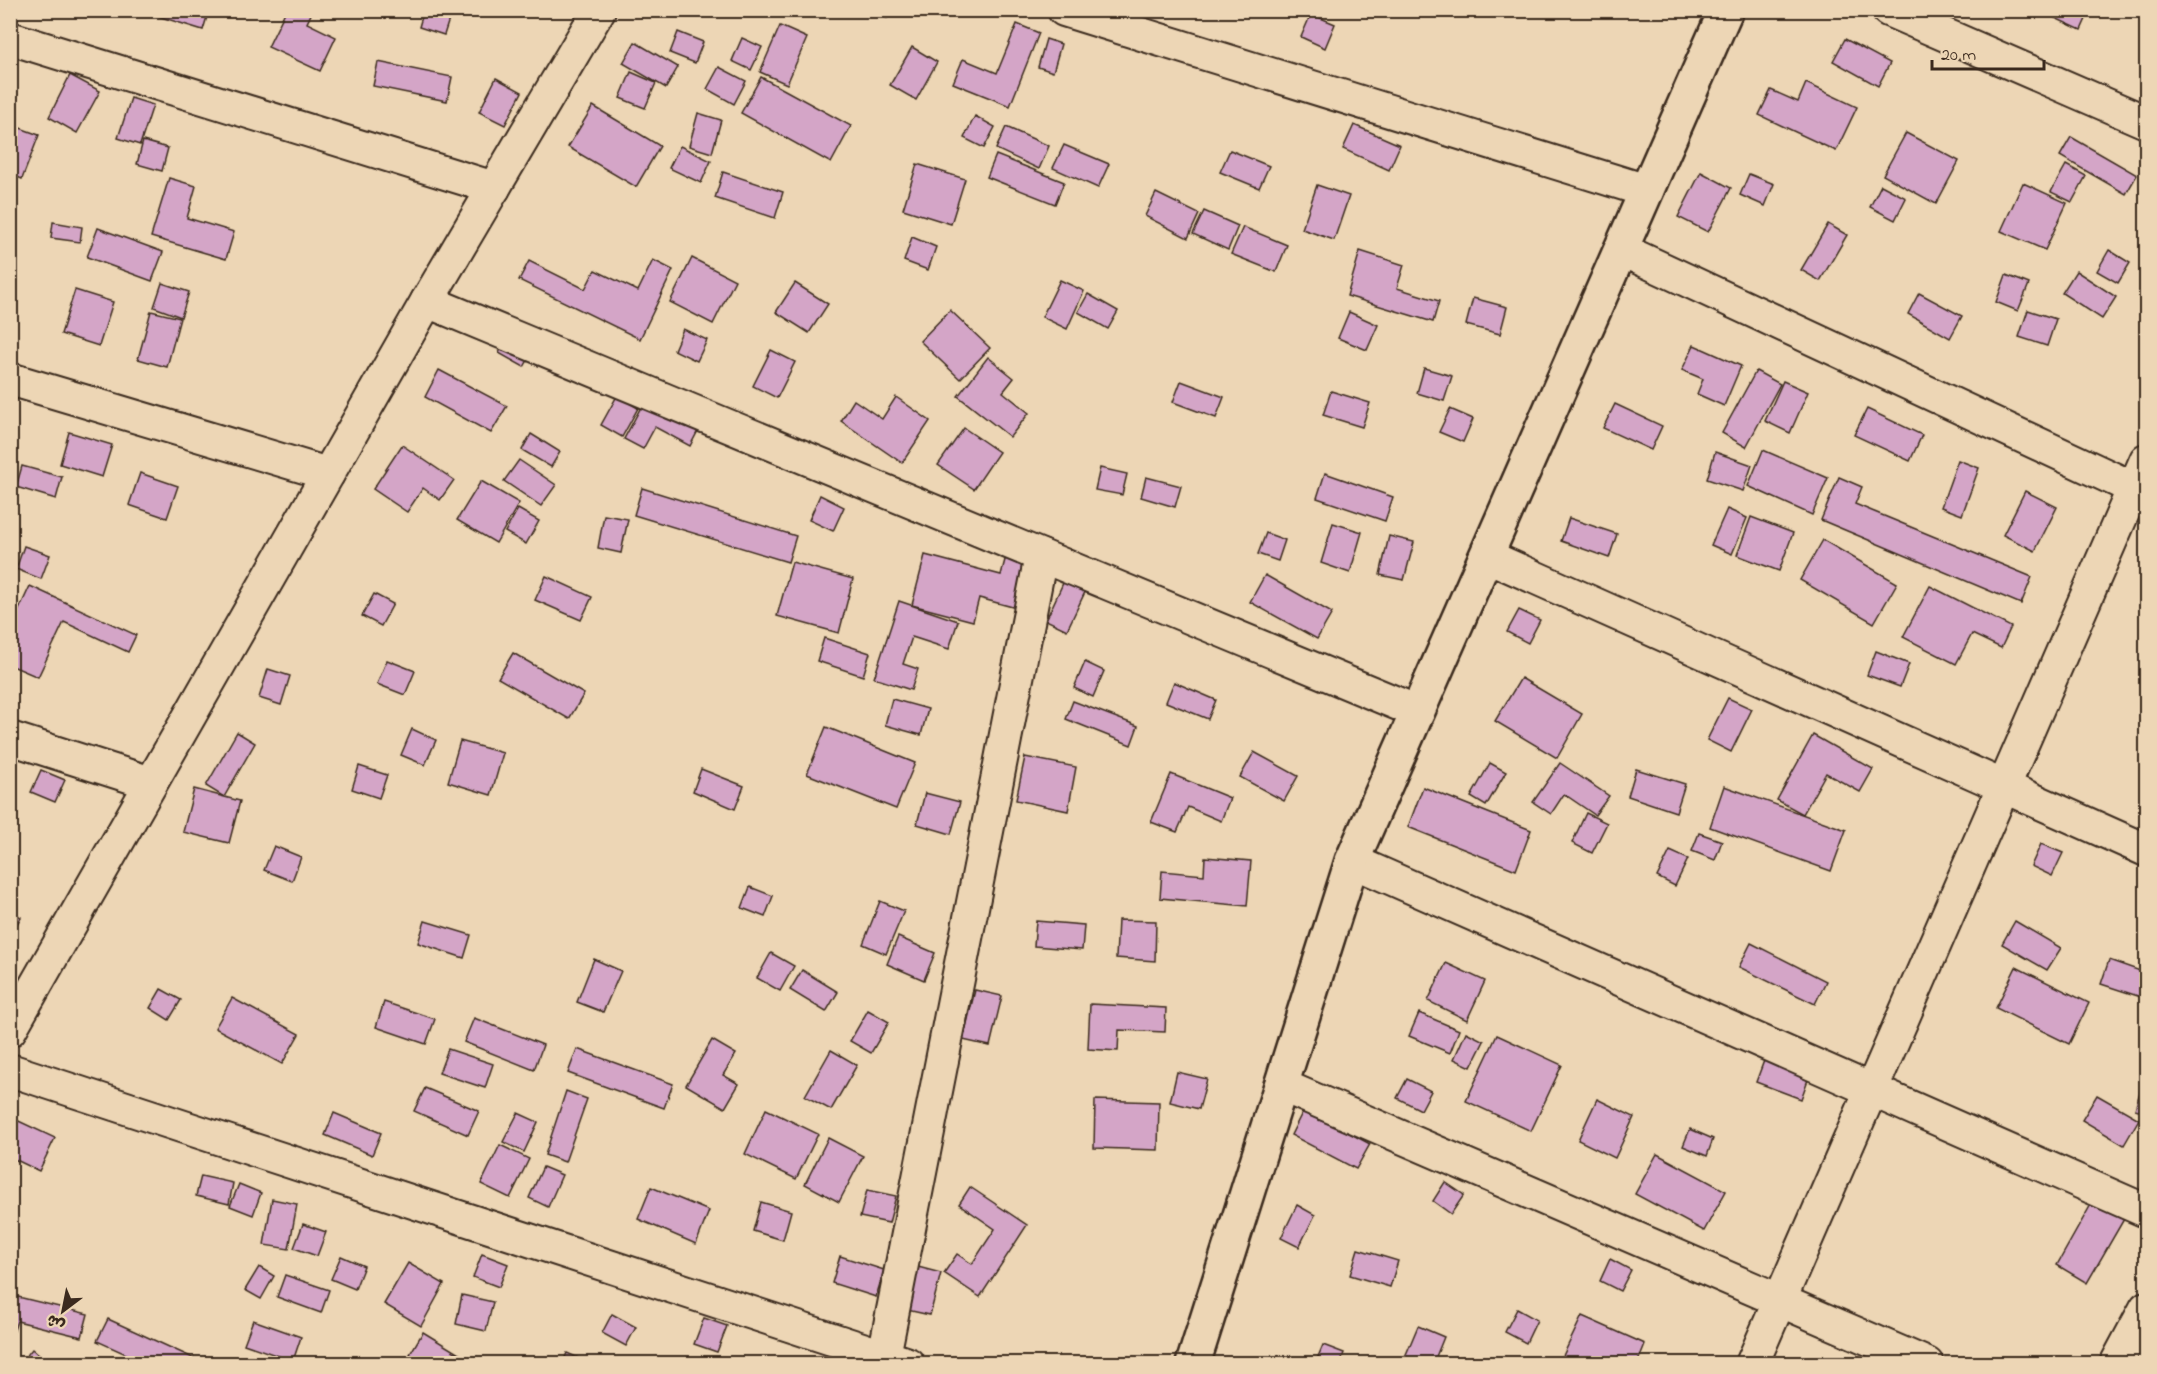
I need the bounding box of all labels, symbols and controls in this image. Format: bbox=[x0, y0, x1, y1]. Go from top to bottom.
scale bar bbox=[1932, 33, 2044, 71]
text: 20 m bbox=[1941, 43, 1976, 69]
north arrow bbox=[33, 1281, 93, 1341]
text: ش bbox=[42, 1307, 70, 1337]

